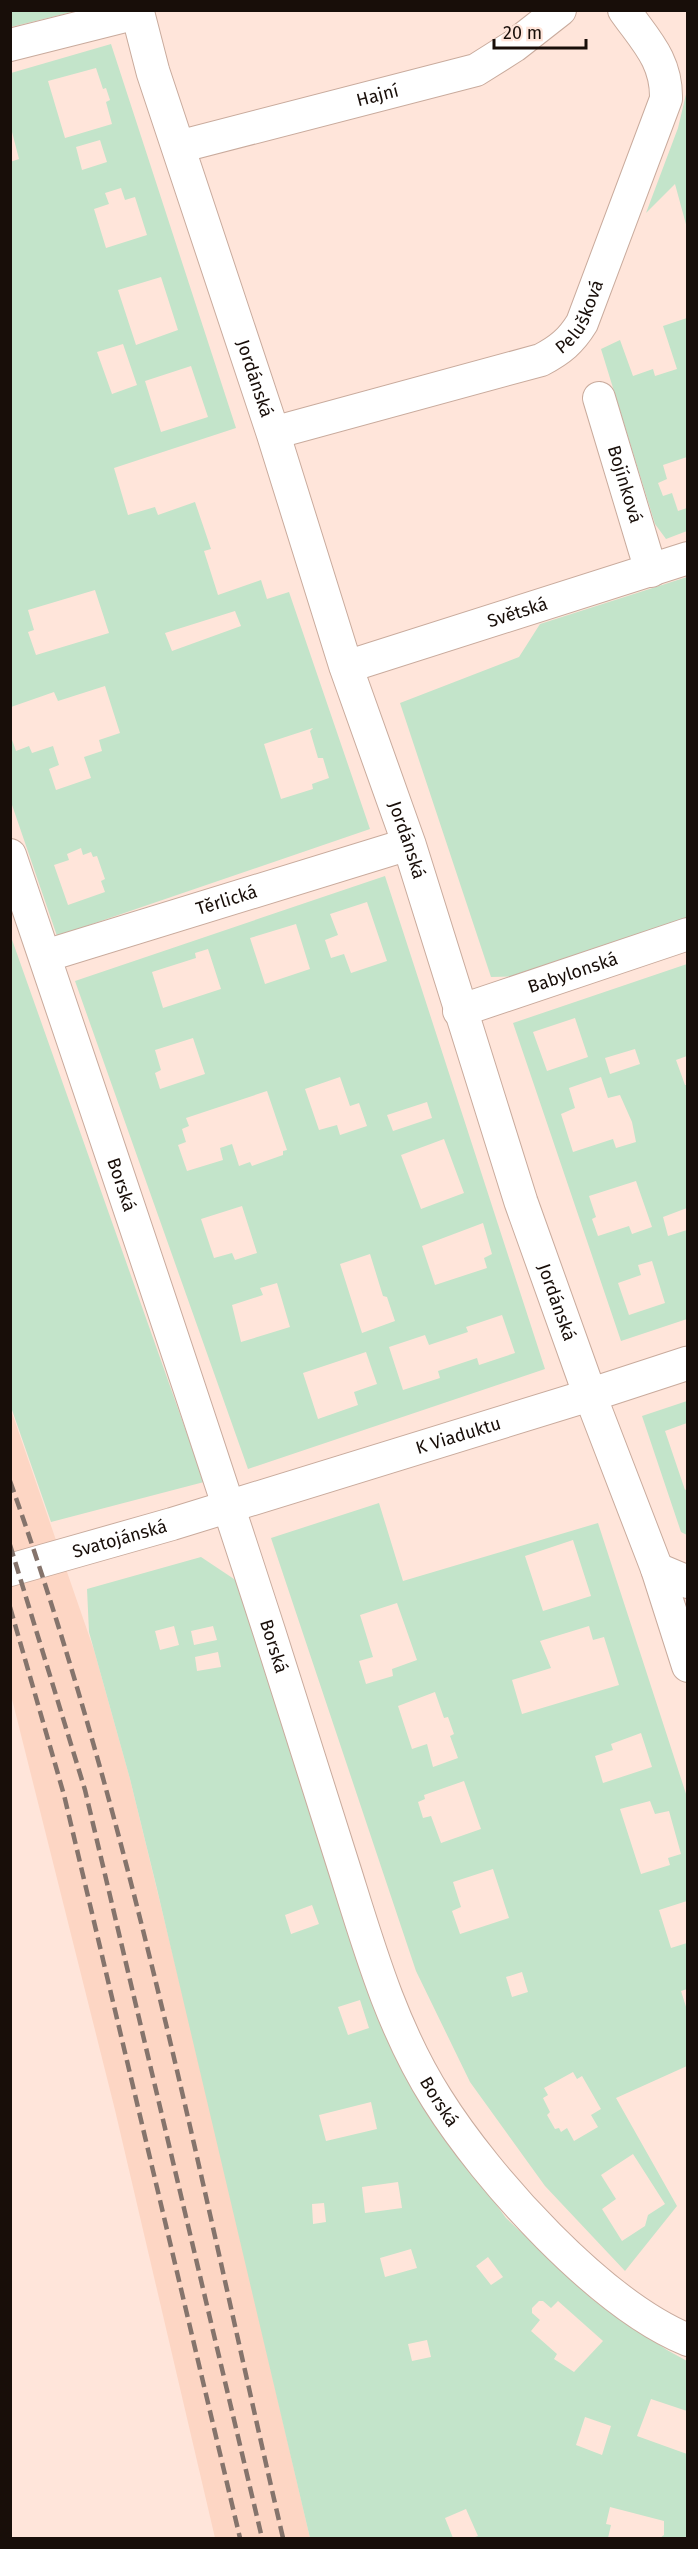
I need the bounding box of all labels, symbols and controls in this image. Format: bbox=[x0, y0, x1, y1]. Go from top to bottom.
scale bar bbox=[494, 12, 586, 50]
text: 20 m bbox=[503, 22, 542, 44]
street label: Hajní bbox=[354, 79, 401, 111]
street label: Pelušková bbox=[551, 277, 608, 359]
street label: Jordánská bbox=[232, 337, 278, 420]
street label: Bojínková bbox=[603, 443, 647, 526]
street label: Světská bbox=[485, 592, 550, 632]
street label: Jordánská bbox=[384, 798, 430, 882]
street label: Těrlická bbox=[193, 880, 260, 920]
street label: Babylonská bbox=[525, 947, 621, 998]
street label: Borská bbox=[102, 1155, 141, 1214]
street label: Jordánská bbox=[533, 1261, 581, 1344]
street label: K Viaduktu bbox=[413, 1412, 503, 1459]
street label: Svatojánská bbox=[70, 1515, 169, 1563]
street label: Borská bbox=[255, 1616, 293, 1676]
street label: Borská bbox=[415, 2073, 463, 2131]

